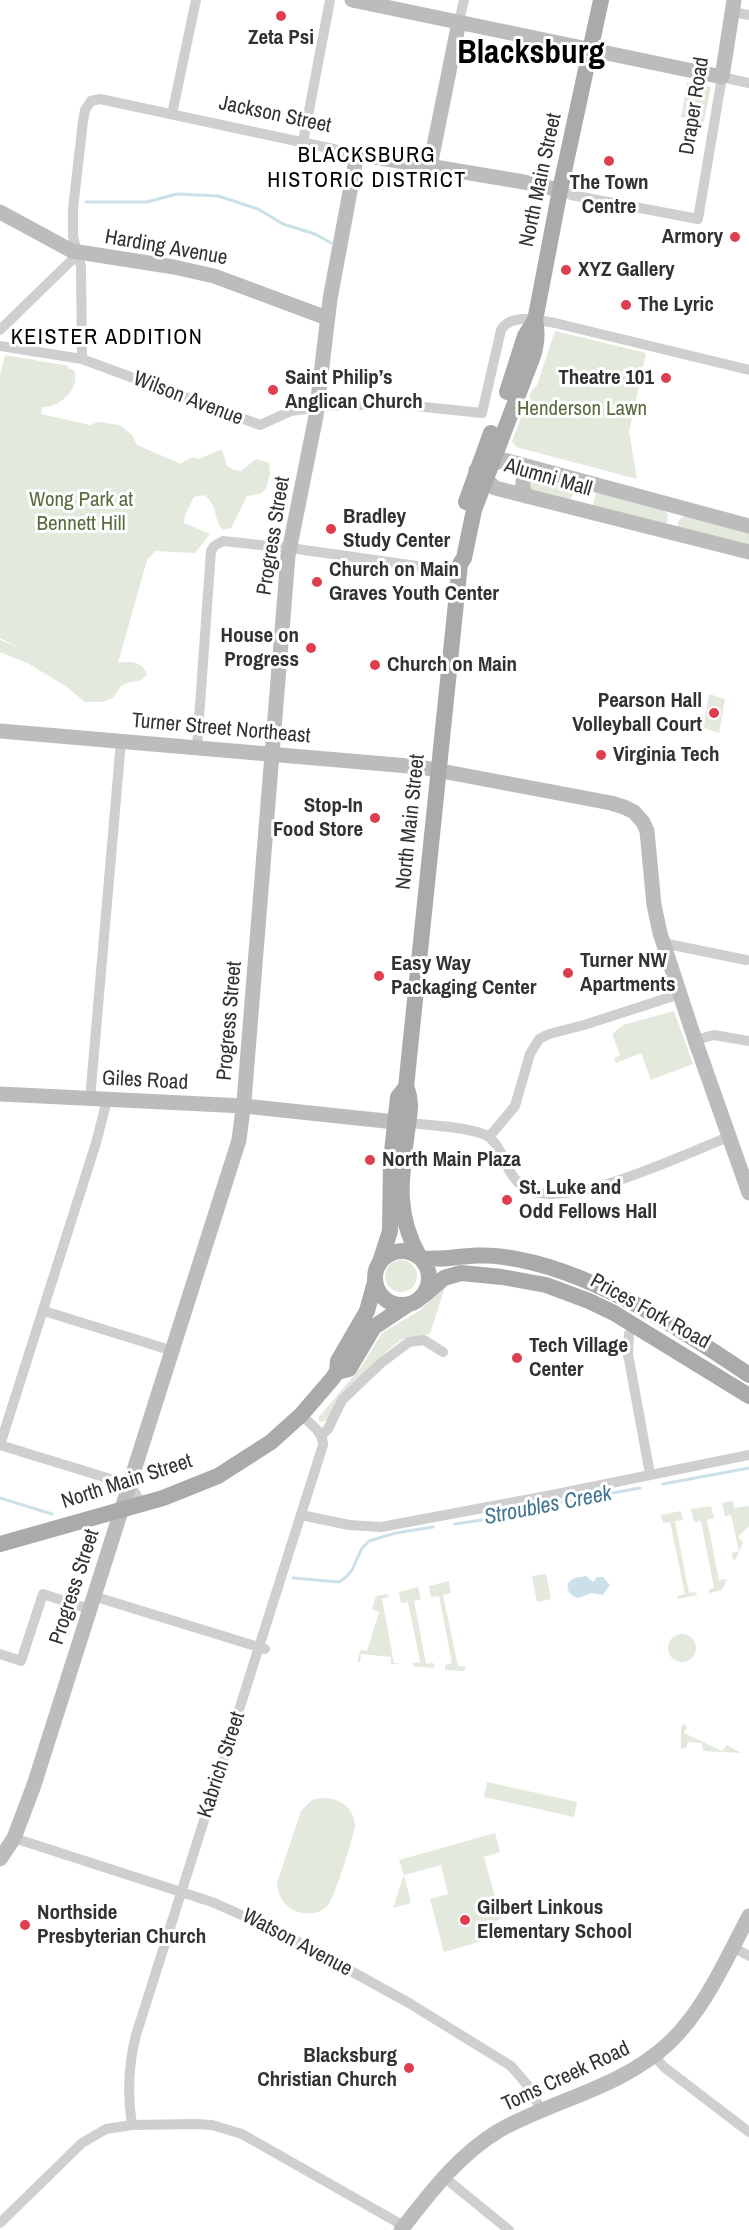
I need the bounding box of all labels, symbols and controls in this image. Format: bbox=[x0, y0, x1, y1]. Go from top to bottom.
marker: Zeta Psi bbox=[274, 9, 288, 23]
place label: Zeta Psi bbox=[248, 25, 314, 51]
district label: Blacksburg bbox=[457, 34, 605, 74]
street label: Draper Road bbox=[675, 55, 715, 157]
street label: Jackson Street bbox=[217, 91, 333, 139]
street label: North Main Street bbox=[515, 111, 567, 249]
district label: BLACKSBURG HISTORIC DISTRICT bbox=[267, 143, 467, 194]
marker: The Town Centre bbox=[602, 154, 616, 168]
place label: The Town Centre bbox=[569, 170, 649, 220]
place label: Armory bbox=[662, 224, 723, 250]
street label: Harding Avenue bbox=[103, 225, 229, 271]
marker: Armory bbox=[728, 230, 742, 244]
place label: XYZ Gallery bbox=[578, 257, 675, 283]
marker: XYZ Gallery bbox=[559, 263, 573, 277]
place label: The Lyric bbox=[638, 292, 714, 318]
marker: The Lyric bbox=[619, 298, 633, 312]
district label: KEISTER ADDITION bbox=[11, 325, 203, 351]
place label: Saint Philip’s Anglican Church bbox=[285, 365, 423, 415]
place label: Theatre 101 bbox=[558, 365, 654, 391]
street label: Wilson Avenue bbox=[130, 367, 246, 431]
marker: Theatre 101 bbox=[659, 371, 673, 385]
marker: Saint Philip’s Anglican Church bbox=[266, 383, 280, 397]
park label: Henderson Lawn bbox=[517, 396, 647, 422]
street label: Alumni Mall bbox=[501, 453, 595, 503]
street label: Progress Street bbox=[252, 475, 296, 597]
park label: Wong Park at Bennett Hill bbox=[29, 487, 133, 537]
place label: Bradley Study Center bbox=[343, 504, 450, 554]
marker: Bradley Study Center bbox=[324, 522, 338, 536]
place label: Church on Main Graves Youth Center bbox=[329, 557, 499, 607]
marker: Church on Main Graves Youth Center bbox=[310, 575, 324, 589]
place label: House on Progress bbox=[221, 623, 299, 673]
marker: House on Progress bbox=[304, 641, 318, 655]
place label: Church on Main bbox=[387, 652, 517, 678]
marker: Church on Main bbox=[368, 658, 382, 672]
place label: Pearson Hall Volleyball Court bbox=[572, 688, 702, 738]
marker: Pearson Hall Volleyball Court bbox=[707, 706, 721, 720]
street label: Turner Street Northeast bbox=[131, 709, 311, 749]
place label: Virginia Tech bbox=[613, 742, 720, 768]
marker: Virginia Tech bbox=[594, 748, 608, 762]
street label: North Main Street bbox=[391, 753, 431, 891]
place label: Stop-In Food Store bbox=[273, 793, 363, 843]
marker: Stop-In Food Store bbox=[368, 811, 382, 825]
place label: Turner NW Apartments bbox=[580, 948, 676, 998]
place label: Easy Way Packaging Center bbox=[391, 951, 536, 1001]
street label: Progress Street bbox=[212, 960, 248, 1082]
marker: Turner NW Apartments bbox=[561, 966, 575, 980]
marker: Easy Way Packaging Center bbox=[372, 969, 386, 983]
street label: Giles Road bbox=[101, 1066, 189, 1096]
place label: North Main Plaza bbox=[382, 1147, 521, 1173]
marker: North Main Plaza bbox=[363, 1153, 377, 1167]
place label: St. Luke and Odd Fellows Hall bbox=[519, 1175, 657, 1225]
marker: St. Luke and Odd Fellows Hall bbox=[500, 1193, 514, 1207]
street label: Prices Fork Road bbox=[586, 1269, 714, 1355]
place label: Tech Village Center bbox=[529, 1333, 628, 1383]
marker: Tech Village Center bbox=[510, 1351, 524, 1365]
street label: North Main Street bbox=[58, 1449, 196, 1515]
water label: Stroubles Creek bbox=[482, 1481, 614, 1531]
street label: Progress Street bbox=[45, 1526, 105, 1648]
street label: Kabrich Street bbox=[193, 1709, 251, 1821]
place label: Gilbert Linkous Elementary School bbox=[477, 1895, 632, 1945]
place label: Northside Presbyterian Church bbox=[37, 1900, 206, 1950]
street label: Watson Avenue bbox=[238, 1904, 356, 1982]
marker: Gilbert Linkous Elementary School bbox=[458, 1913, 472, 1927]
marker: Northside Presbyterian Church bbox=[18, 1918, 32, 1932]
street label: Toms Creek Road bbox=[498, 2036, 634, 2118]
place label: Blacksburg Christian Church bbox=[257, 2043, 397, 2093]
marker: Blacksburg Christian Church bbox=[402, 2061, 416, 2075]

